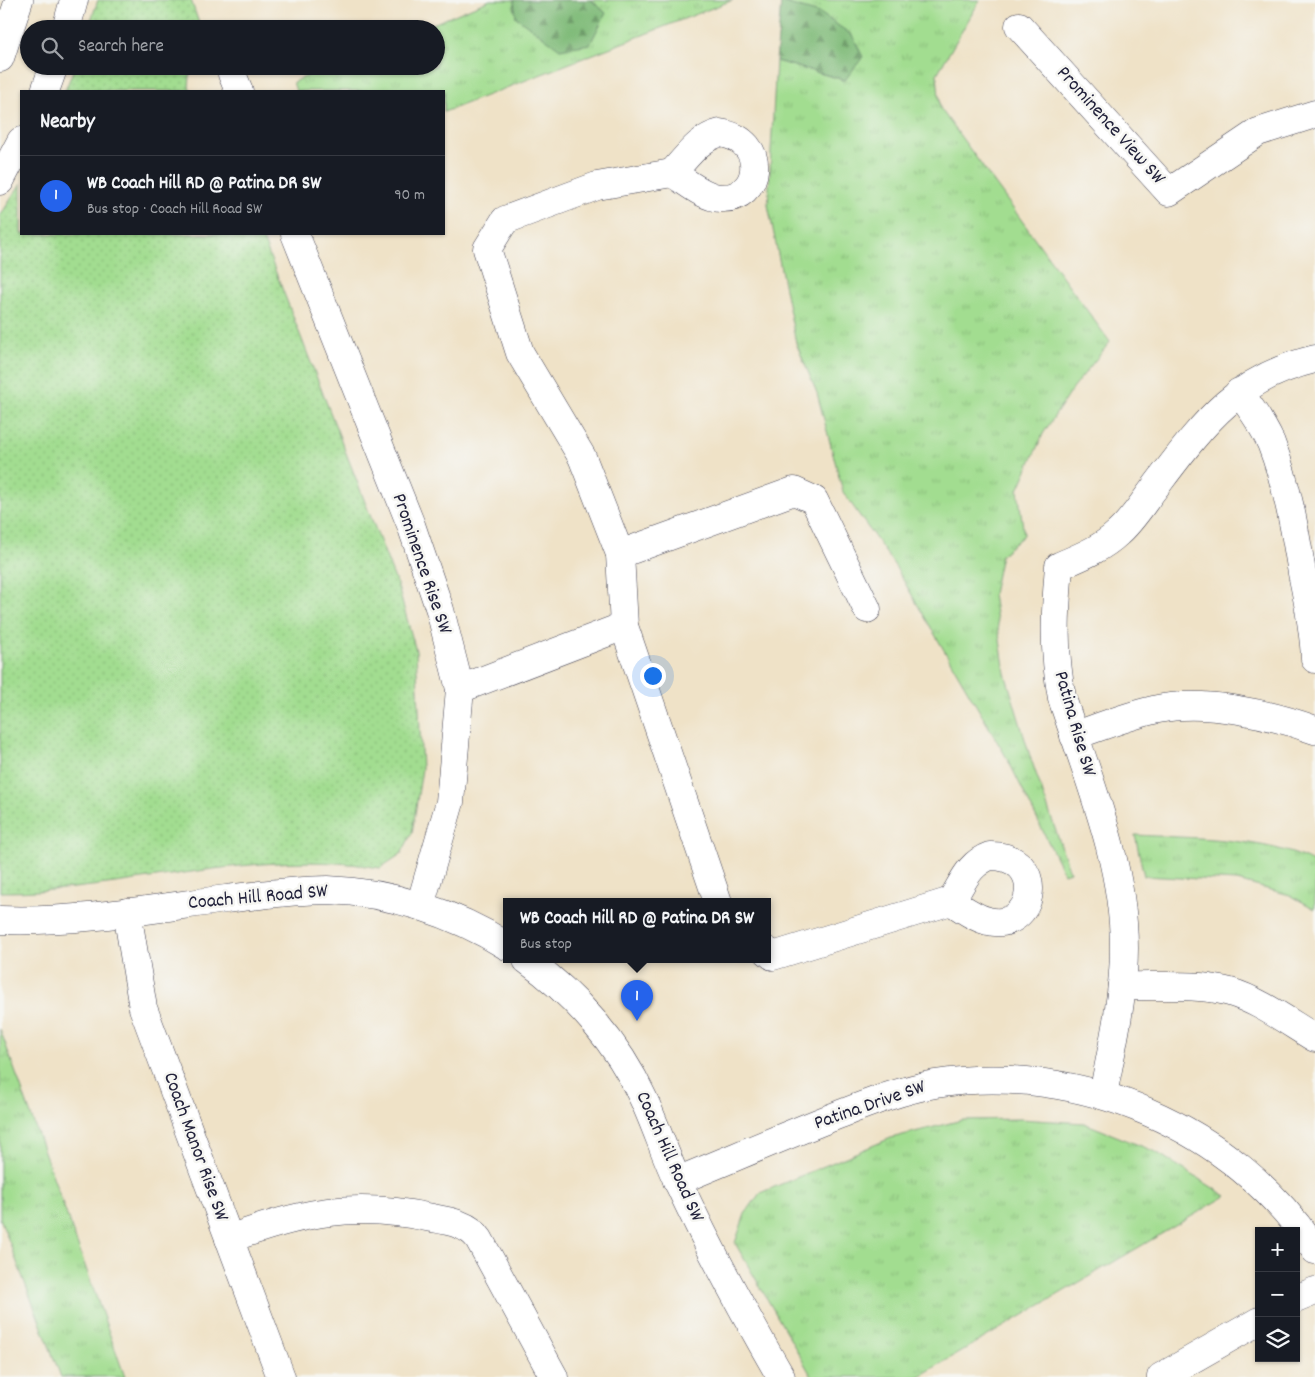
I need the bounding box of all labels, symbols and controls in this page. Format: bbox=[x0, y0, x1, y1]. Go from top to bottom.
search box bbox=[20, 20, 445, 75]
icon: search bbox=[38, 34, 66, 62]
text: Search here bbox=[78, 34, 164, 61]
street label: Prominence View SW bbox=[1049, 60, 1171, 192]
text: Nearby bbox=[40, 108, 95, 138]
text: WB Coach Hill RD @ Patina DR SW bbox=[87, 171, 321, 198]
text: 1 bbox=[54, 184, 58, 207]
text: 90 m bbox=[394, 184, 425, 207]
text: Bus stop · Coach Hill Road SW bbox=[87, 198, 262, 221]
street label: Prominence Rise SW bbox=[384, 490, 458, 639]
your location bbox=[640, 663, 666, 689]
street label: Patina Rise SW bbox=[1046, 668, 1103, 780]
street label: Coach Hill Road SW bbox=[187, 878, 330, 918]
popup bbox=[503, 898, 771, 963]
text: WB Coach Hill RD @ Patina DR SW bbox=[520, 906, 754, 933]
text: Bus stop bbox=[520, 933, 572, 956]
pin: 1 bbox=[621, 980, 653, 1021]
street label: Coach Manor Rise SW bbox=[155, 1069, 235, 1226]
street label: Patina Drive SW bbox=[811, 1074, 930, 1138]
street label: Coach Hill Road SW bbox=[628, 1087, 711, 1227]
map controls bbox=[1255, 1227, 1300, 1362]
button: + bbox=[1255, 1227, 1300, 1272]
button: − bbox=[1255, 1272, 1300, 1317]
button: layers bbox=[1255, 1317, 1300, 1362]

